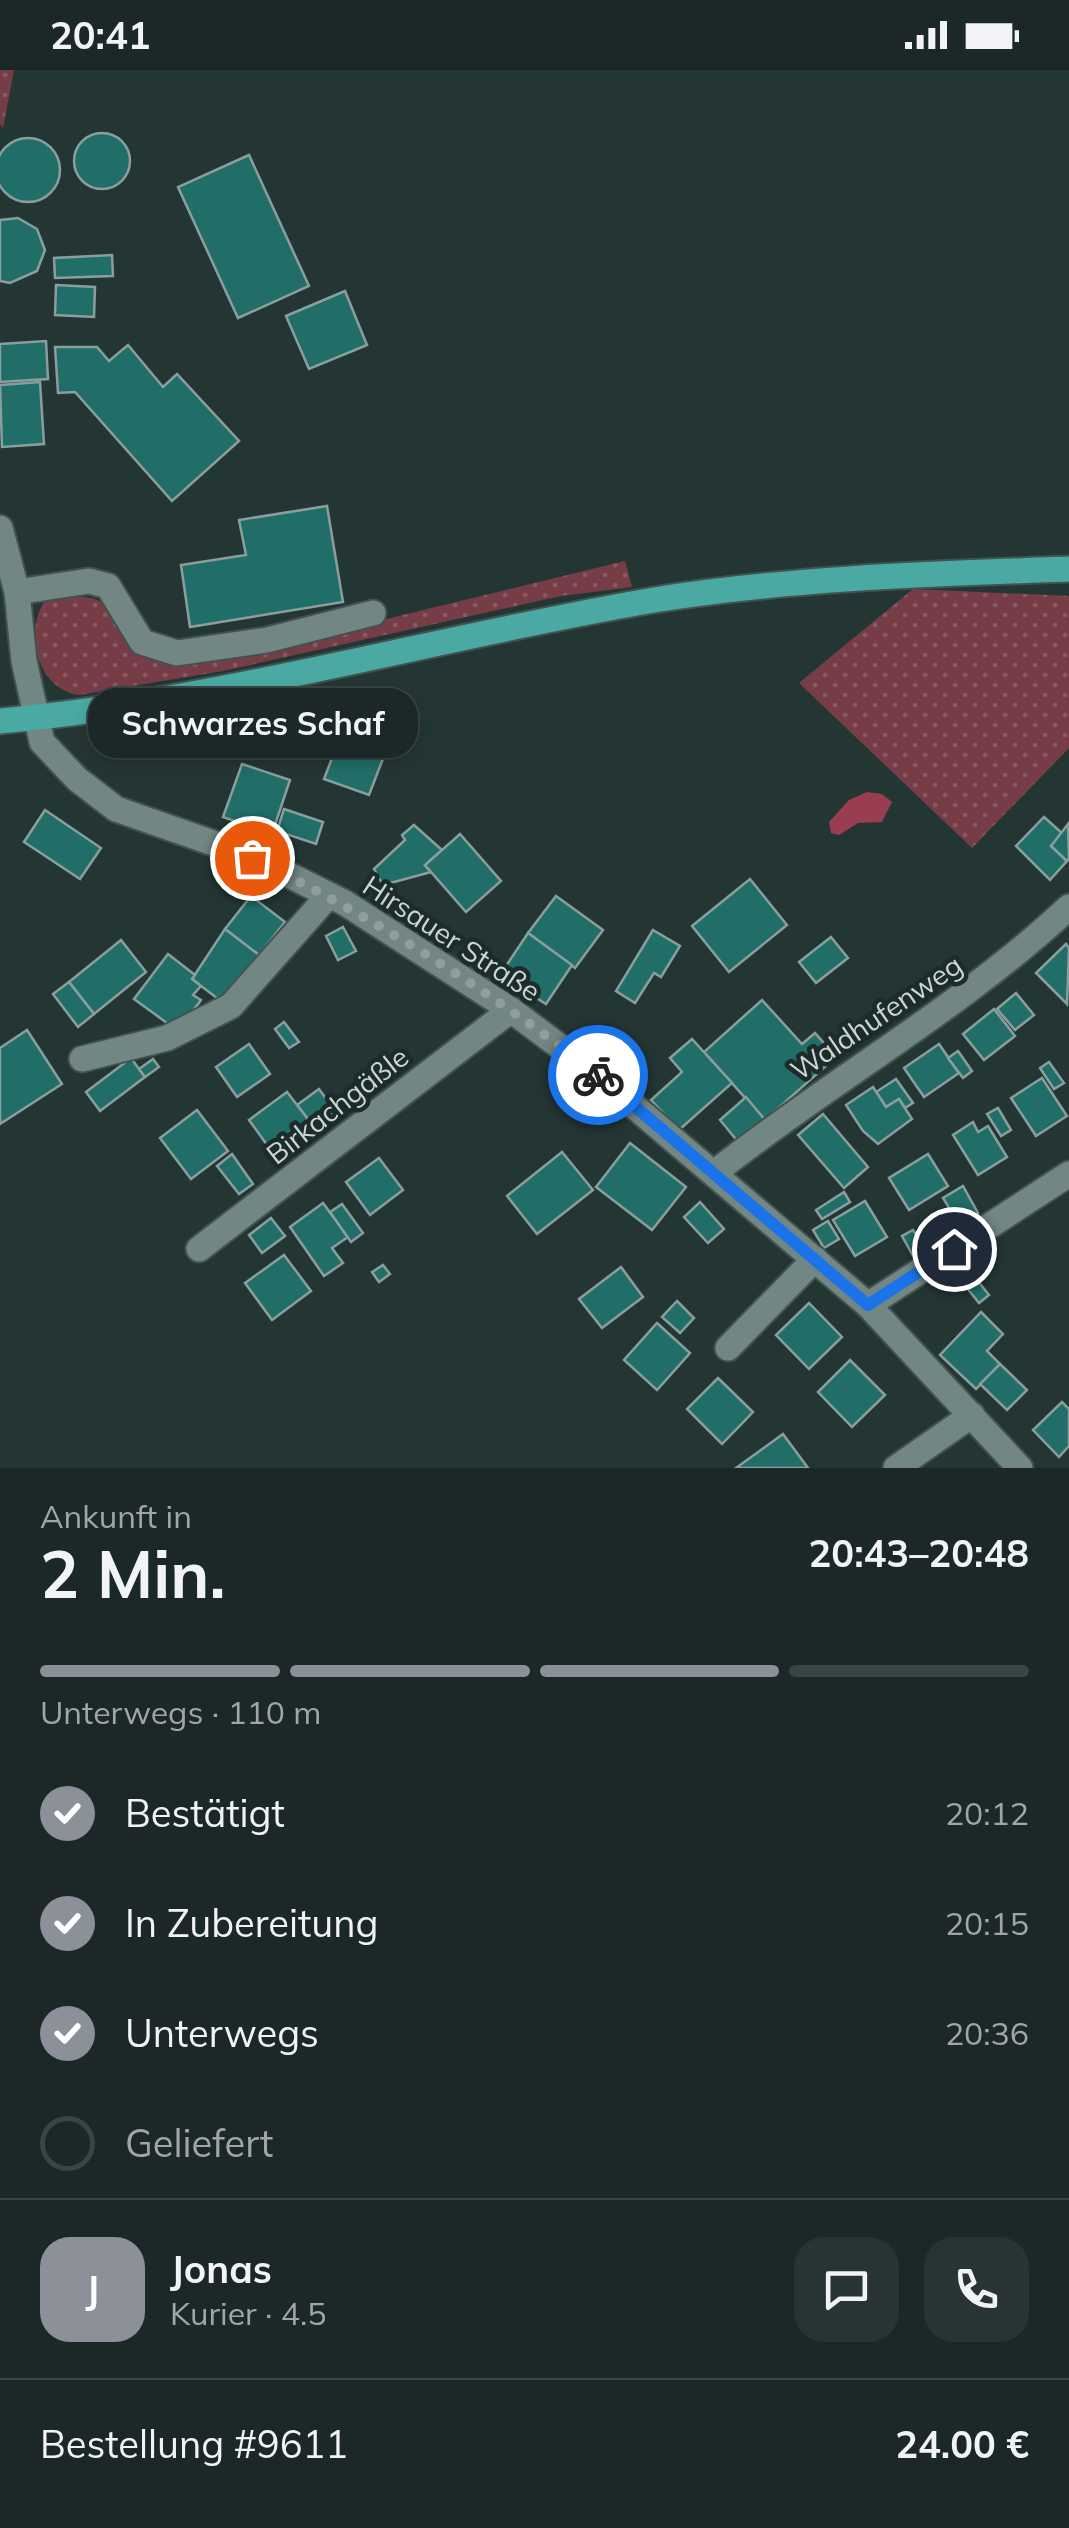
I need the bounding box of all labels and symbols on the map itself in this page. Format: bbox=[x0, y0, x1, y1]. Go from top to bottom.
callout: Schwarzes Schaf bbox=[87, 688, 417, 758]
pin bbox=[210, 816, 295, 901]
street label: Hirsauer Straße bbox=[357, 868, 547, 1008]
street label: Waldhufenweg bbox=[784, 947, 968, 1087]
courier bbox=[548, 1025, 648, 1125]
street label: Birkachgäßle bbox=[259, 1039, 415, 1171]
pin bbox=[912, 1207, 997, 1292]

